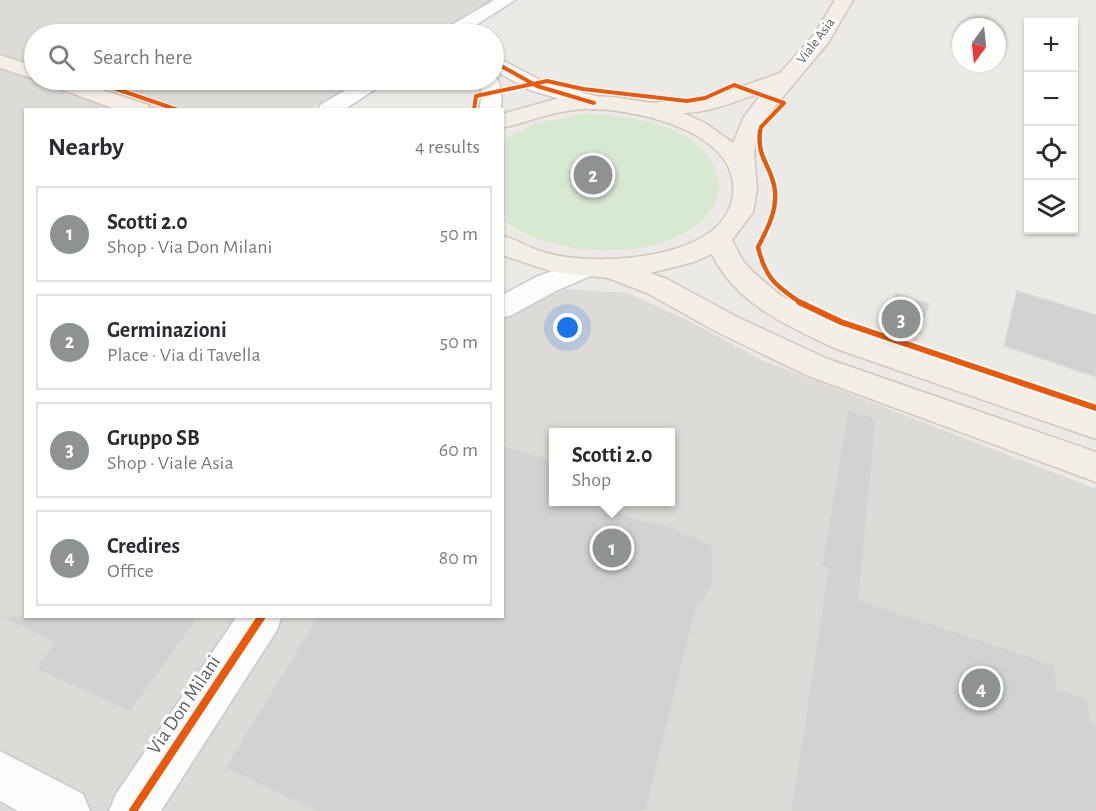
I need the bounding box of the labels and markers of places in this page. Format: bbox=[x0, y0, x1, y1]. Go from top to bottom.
pin: 2 bbox=[574, 152, 612, 198]
pin: 3 bbox=[882, 296, 920, 342]
pin: 1 bbox=[592, 526, 632, 570]
pin: 4 bbox=[962, 666, 1000, 710]

